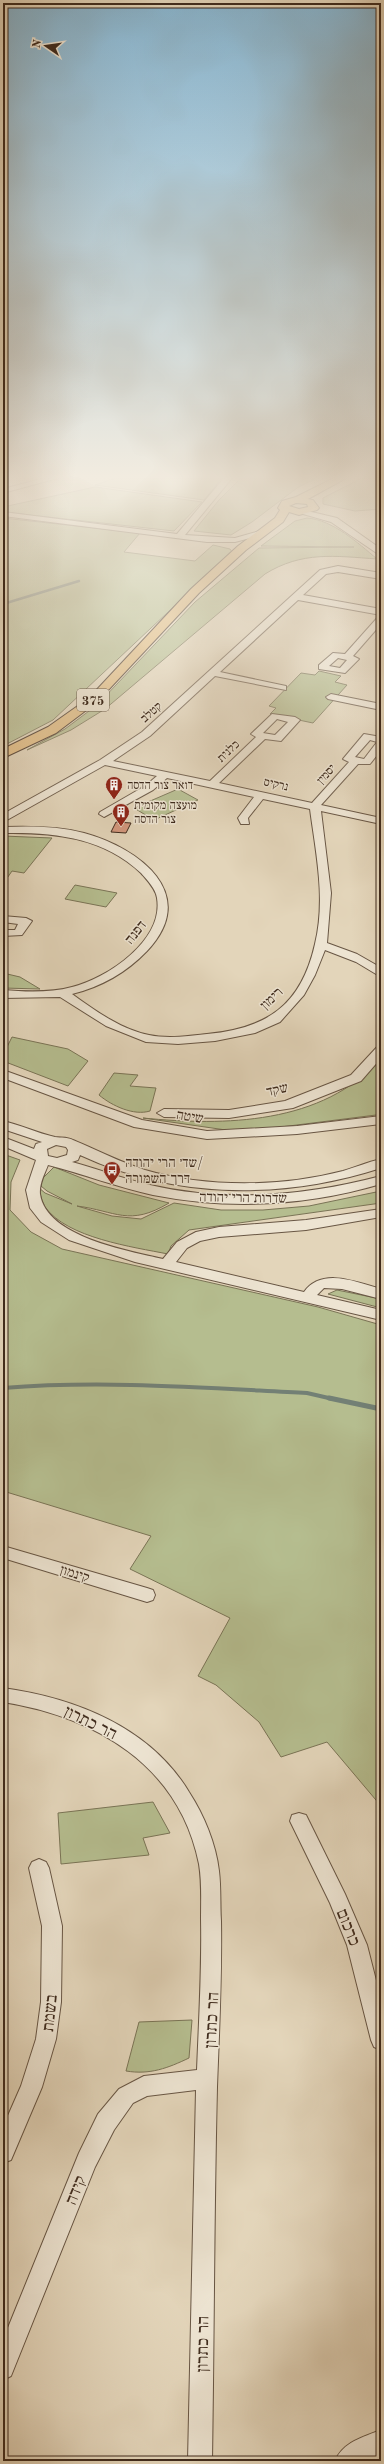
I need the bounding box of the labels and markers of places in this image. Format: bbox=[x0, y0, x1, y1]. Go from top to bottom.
building icon: דואר צור הדסה bbox=[104, 775, 124, 800]
place label: דואר צור הדסה bbox=[127, 780, 193, 792]
place label: מועצה מקומית צור הדסה bbox=[134, 800, 197, 826]
building icon: מועצה מקומית צור הדסה bbox=[111, 802, 131, 827]
place label: שד׳ הרי יהודה/ דרך השמורה bbox=[125, 1156, 203, 1186]
bus stop icon: שד׳ הרי יהודה/ דרך השמורה bbox=[102, 1160, 122, 1185]

